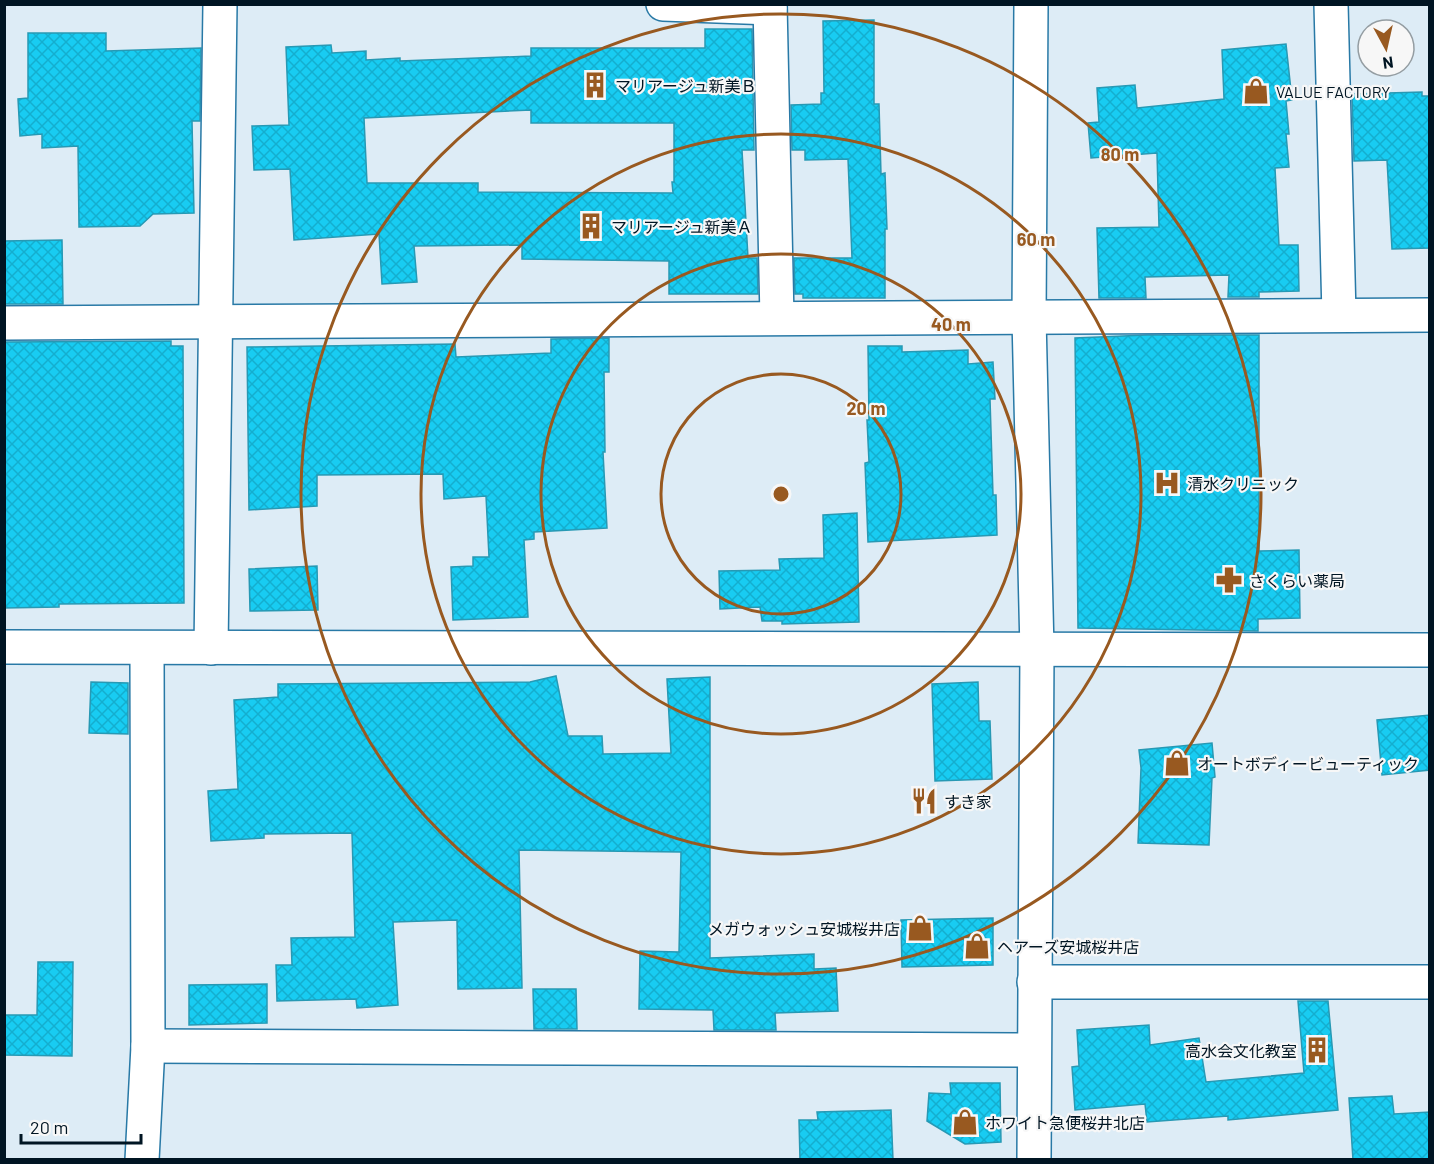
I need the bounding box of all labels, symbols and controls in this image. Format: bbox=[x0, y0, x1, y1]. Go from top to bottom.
north arrow bbox=[1356, 18, 1416, 78]
text: N bbox=[1382, 53, 1395, 73]
building icon: マリアージュ新美Ｂ bbox=[580, 70, 610, 100]
place label: マリアージュ新美Ｂ bbox=[615, 76, 757, 95]
shop icon: VALUE FACTORY bbox=[1241, 76, 1271, 106]
place label: VALUE FACTORY bbox=[1276, 82, 1390, 101]
text: 80 m bbox=[1101, 143, 1139, 165]
building icon: マリアージュ新美Ａ bbox=[576, 211, 606, 241]
place label: マリアージュ新美Ａ bbox=[611, 217, 753, 236]
text: 60 m bbox=[1017, 228, 1055, 250]
text: 40 m bbox=[931, 313, 971, 335]
text: 20 m bbox=[847, 397, 885, 419]
hospital icon: 清水クリニック bbox=[1152, 468, 1182, 498]
place label: 清水クリニック bbox=[1187, 474, 1299, 493]
centre of rings bbox=[771, 484, 791, 504]
pharmacy icon: さくらい薬局 bbox=[1214, 565, 1244, 595]
place label: さくらい薬局 bbox=[1249, 571, 1345, 590]
shop icon: オートボディービューティック bbox=[1162, 748, 1192, 778]
place label: オートボディービューティック bbox=[1197, 754, 1419, 773]
restaurant icon: すき家 bbox=[909, 786, 939, 816]
place label: すき家 bbox=[944, 792, 992, 811]
shop icon: メガウォッシュ安城桜井店 bbox=[905, 913, 935, 943]
place label: メガウォッシュ安城桜井店 bbox=[708, 919, 900, 938]
shop icon: ヘアーズ安城桜井店 bbox=[962, 931, 992, 961]
place label: ヘアーズ安城桜井店 bbox=[997, 937, 1139, 956]
building icon: 高水会文化教室 bbox=[1302, 1035, 1332, 1065]
place label: 高水会文化教室 bbox=[1185, 1041, 1297, 1060]
scale bar bbox=[21, 1107, 141, 1145]
shop icon: ホワイト急便桜井北店 bbox=[950, 1107, 980, 1137]
place label: ホワイト急便桜井北店 bbox=[985, 1113, 1145, 1132]
text: 20 m bbox=[30, 1116, 68, 1138]

